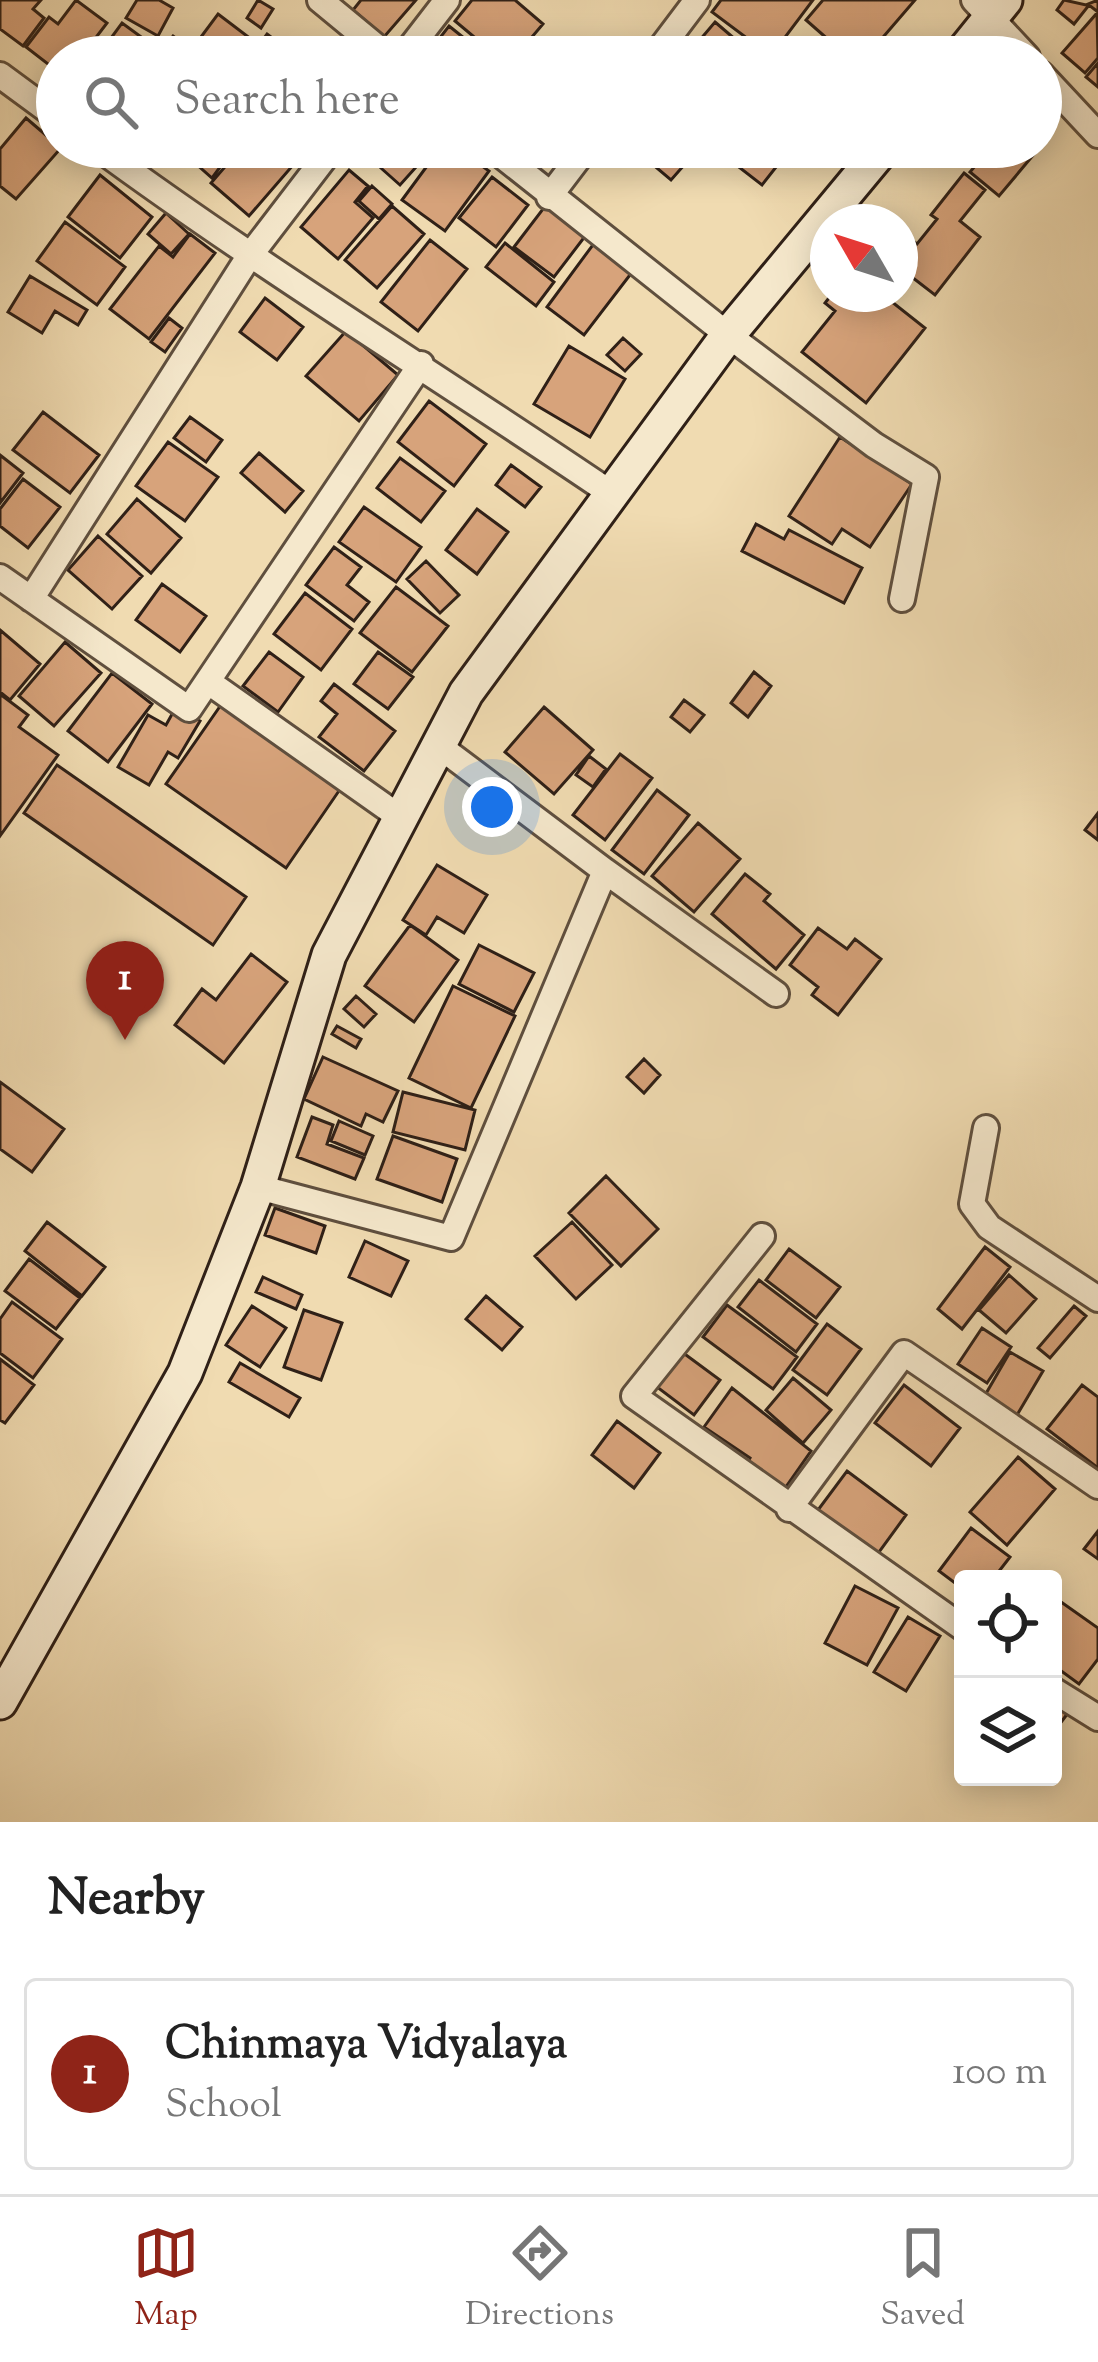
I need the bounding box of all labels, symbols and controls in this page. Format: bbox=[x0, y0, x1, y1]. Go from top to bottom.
search box bbox=[36, 36, 1062, 168]
icon: search bbox=[78, 69, 144, 135]
text: Search here bbox=[174, 70, 400, 135]
north arrow bbox=[810, 204, 918, 312]
your location bbox=[462, 777, 522, 837]
pin: 1 bbox=[86, 941, 164, 1040]
map controls bbox=[954, 1570, 1062, 1786]
button: locate bbox=[954, 1570, 1062, 1678]
button: layers bbox=[954, 1678, 1062, 1786]
text: Nearby bbox=[48, 1864, 205, 1937]
text: Chinmaya Vidyalaya bbox=[165, 2014, 567, 2079]
text: 1 bbox=[83, 2046, 97, 2102]
text: 100 m bbox=[952, 2046, 1047, 2102]
text: School bbox=[165, 2079, 282, 2135]
tab: Map bbox=[133, 2220, 199, 2340]
tab: Directions bbox=[465, 2220, 614, 2340]
tab: Saved bbox=[880, 2220, 965, 2340]

